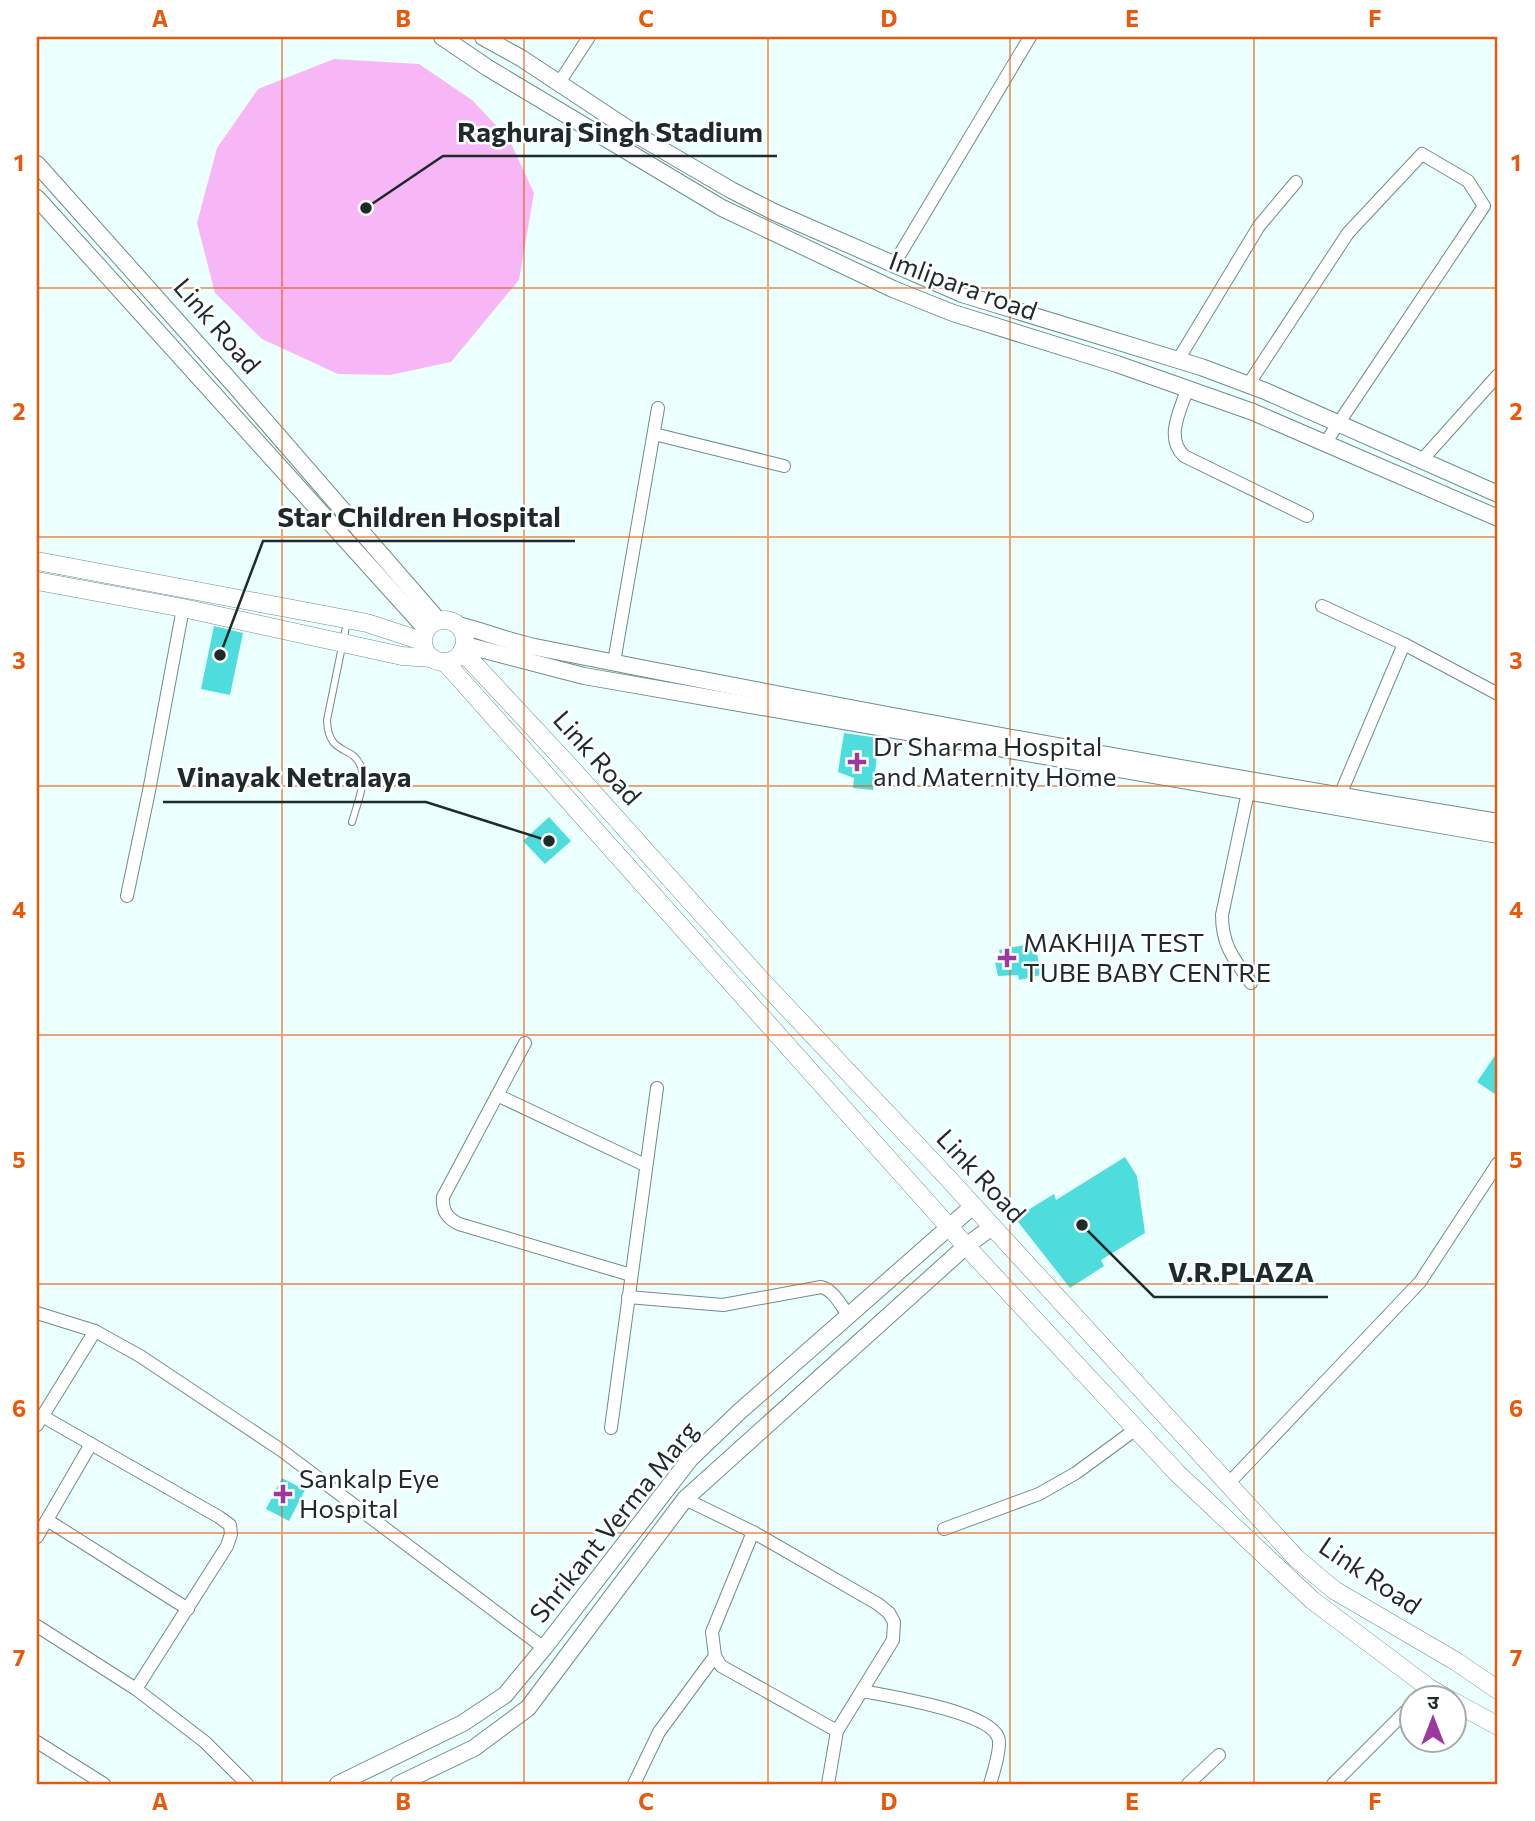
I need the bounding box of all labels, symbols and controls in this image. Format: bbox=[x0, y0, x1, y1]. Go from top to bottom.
text: A bbox=[152, 4, 169, 32]
text: B bbox=[395, 4, 411, 32]
text: C bbox=[638, 4, 654, 32]
text: D bbox=[881, 4, 898, 32]
text: E bbox=[1125, 4, 1139, 32]
text: F bbox=[1368, 4, 1382, 32]
callout: Raghuraj Singh Stadium bbox=[443, 107, 777, 156]
text: Raghuraj Singh Stadium bbox=[457, 114, 763, 148]
text: 1 bbox=[14, 148, 24, 176]
text: 1 bbox=[1511, 148, 1521, 176]
street label: Imlipara road bbox=[885, 244, 1042, 326]
street label: Link Road bbox=[168, 271, 268, 379]
text: 2 bbox=[12, 397, 26, 425]
text: 2 bbox=[1509, 397, 1523, 425]
callout: Star Children Hospital bbox=[263, 492, 575, 541]
text: Star Children Hospital bbox=[277, 499, 561, 533]
text: 3 bbox=[12, 646, 26, 674]
text: 3 bbox=[1509, 646, 1523, 674]
street label: Link Road bbox=[548, 703, 649, 811]
place label: Dr Sharma Hospital and Maternity Home bbox=[873, 730, 1116, 791]
marker: Dr Sharma Hospital and Maternity Home bbox=[847, 752, 867, 772]
callout: Vinayak Netralaya bbox=[163, 753, 426, 802]
text: Vinayak Netralaya bbox=[177, 759, 411, 793]
text: 4 bbox=[12, 895, 26, 923]
text: 4 bbox=[1509, 895, 1523, 923]
place label: MAKHIJA TEST TUBE BABY CENTRE bbox=[1023, 926, 1271, 987]
marker: MAKHIJA TEST TUBE BABY CENTRE bbox=[997, 948, 1017, 968]
street label: Link Road bbox=[931, 1122, 1033, 1228]
text: 5 bbox=[12, 1145, 26, 1173]
text: 5 bbox=[1509, 1145, 1523, 1173]
callout: V.R.PLAZA bbox=[1154, 1248, 1328, 1297]
text: V.R.PLAZA bbox=[1168, 1254, 1314, 1288]
text: 6 bbox=[12, 1394, 26, 1422]
text: 6 bbox=[1509, 1394, 1523, 1422]
street label: Shrikant Verma Marg bbox=[522, 1414, 703, 1628]
place label: Sankalp Eye Hospital bbox=[299, 1462, 439, 1523]
marker: Sankalp Eye Hospital bbox=[273, 1484, 293, 1504]
street label: Link Road bbox=[1314, 1529, 1428, 1620]
text: 7 bbox=[13, 1643, 25, 1671]
text: 7 bbox=[1510, 1643, 1522, 1671]
north arrow bbox=[1398, 1685, 1468, 1755]
text: उ bbox=[1427, 1690, 1439, 1713]
text: A bbox=[152, 1787, 169, 1815]
text: B bbox=[395, 1787, 411, 1815]
text: C bbox=[638, 1787, 654, 1815]
text: D bbox=[881, 1787, 898, 1815]
text: E bbox=[1125, 1787, 1139, 1815]
text: F bbox=[1368, 1787, 1382, 1815]

